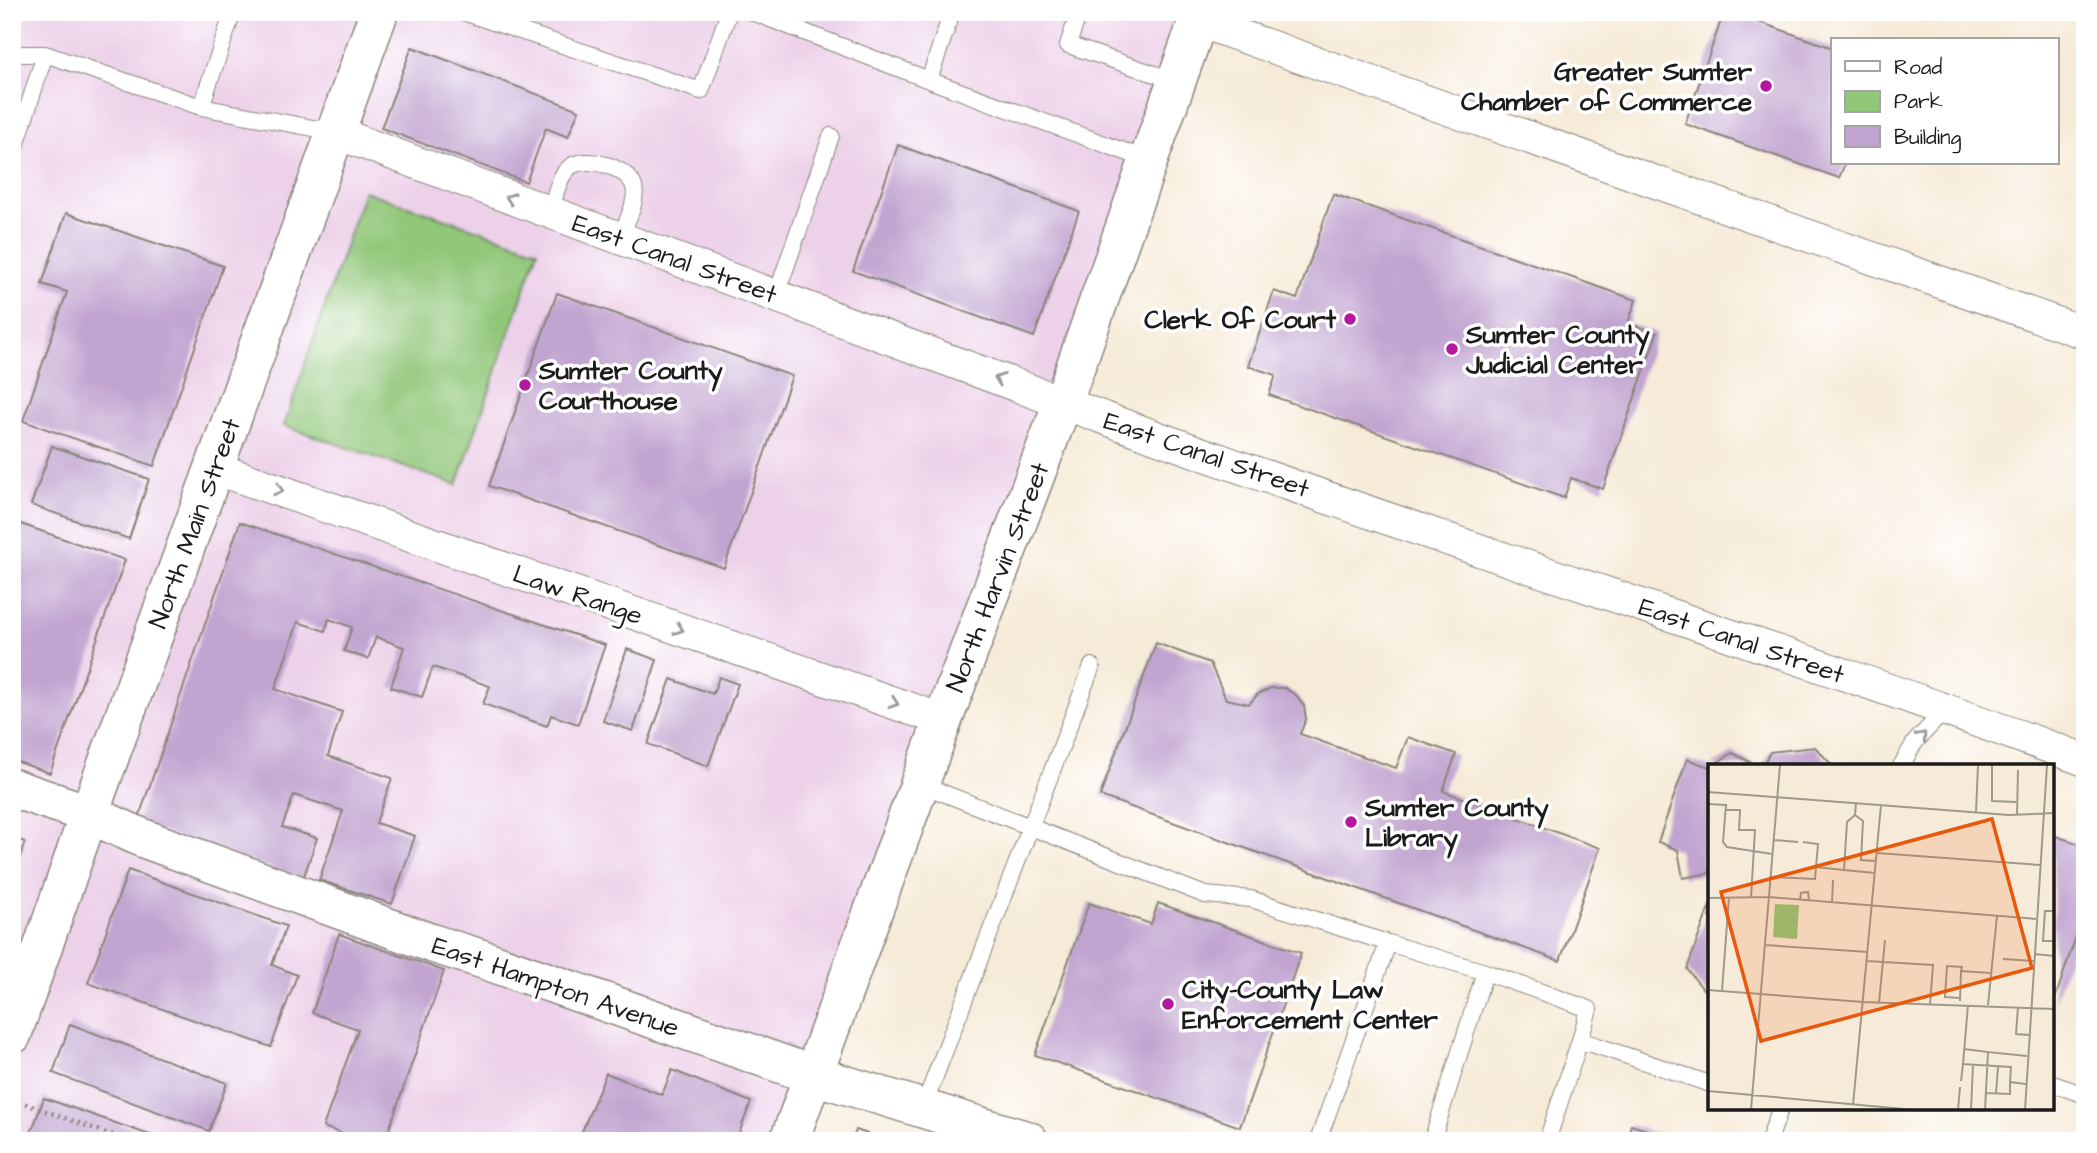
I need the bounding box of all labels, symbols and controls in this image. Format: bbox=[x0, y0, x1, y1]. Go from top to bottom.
legend bbox=[1831, 38, 2058, 164]
text: Road bbox=[1894, 53, 1942, 82]
place label: Greater Sumter Chamber of Commerce bbox=[1461, 54, 1753, 120]
marker: Greater Sumter Chamber of Commerce bbox=[1758, 78, 1774, 94]
text: Park bbox=[1894, 87, 1943, 116]
text: Building bbox=[1894, 123, 1962, 154]
one-way arrow bbox=[504, 192, 516, 206]
street label: East Canal Street bbox=[567, 205, 782, 313]
place label: Clerk Of Court bbox=[1144, 302, 1336, 338]
marker: Clerk Of Court bbox=[1342, 311, 1358, 327]
place label: Sumter County Judicial Center bbox=[1465, 317, 1650, 383]
marker: Sumter County Judicial Center bbox=[1444, 341, 1460, 357]
place label: Sumter County Courthouse bbox=[538, 353, 723, 419]
one-way arrow bbox=[993, 373, 1005, 387]
marker: Sumter County Courthouse bbox=[517, 377, 533, 393]
street label: East Canal Street bbox=[1099, 403, 1315, 507]
street label: North Main Street bbox=[140, 413, 250, 634]
street label: North Harvin Street bbox=[938, 457, 1059, 697]
one-way arrow bbox=[272, 482, 284, 496]
street label: Law Range bbox=[507, 556, 647, 636]
street label: East Canal Street bbox=[1634, 589, 1850, 693]
one-way arrow bbox=[672, 621, 684, 635]
one-way arrow bbox=[887, 695, 899, 709]
one-way arrow bbox=[1913, 731, 1926, 744]
inset map bbox=[1708, 764, 2055, 1111]
place label: Sumter County Library bbox=[1364, 790, 1549, 859]
marker: Sumter County Library bbox=[1343, 814, 1359, 830]
street label: East Hampton Avenue bbox=[427, 928, 684, 1046]
place label: City-County Law Enforcement Center bbox=[1182, 972, 1439, 1038]
marker: City-County Law Enforcement Center bbox=[1160, 996, 1176, 1012]

